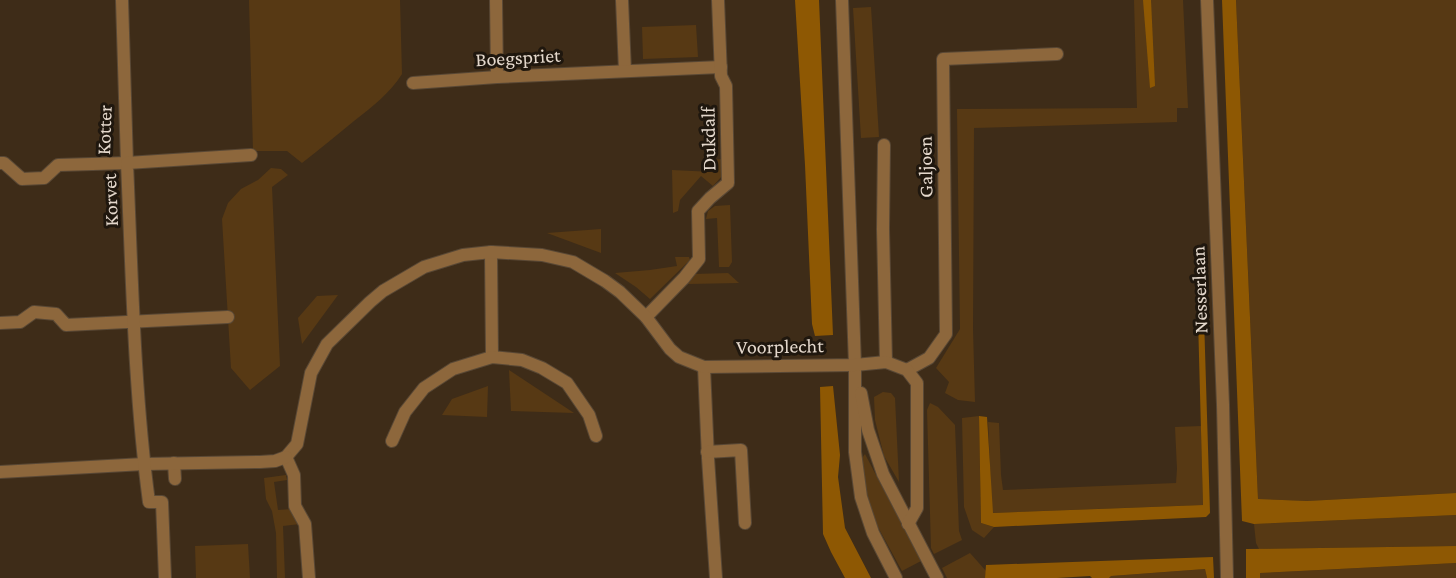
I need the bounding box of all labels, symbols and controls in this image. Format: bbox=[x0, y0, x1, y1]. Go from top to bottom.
street label: Boegspriet bbox=[475, 44, 562, 71]
street label: Kotter bbox=[92, 105, 116, 155]
street label: Dukdalf bbox=[696, 106, 720, 171]
street label: Galjoen bbox=[913, 136, 938, 198]
street label: Korvet bbox=[98, 173, 122, 227]
street label: Nesserlaan bbox=[1186, 245, 1212, 334]
street label: Voorplecht bbox=[736, 334, 824, 359]

